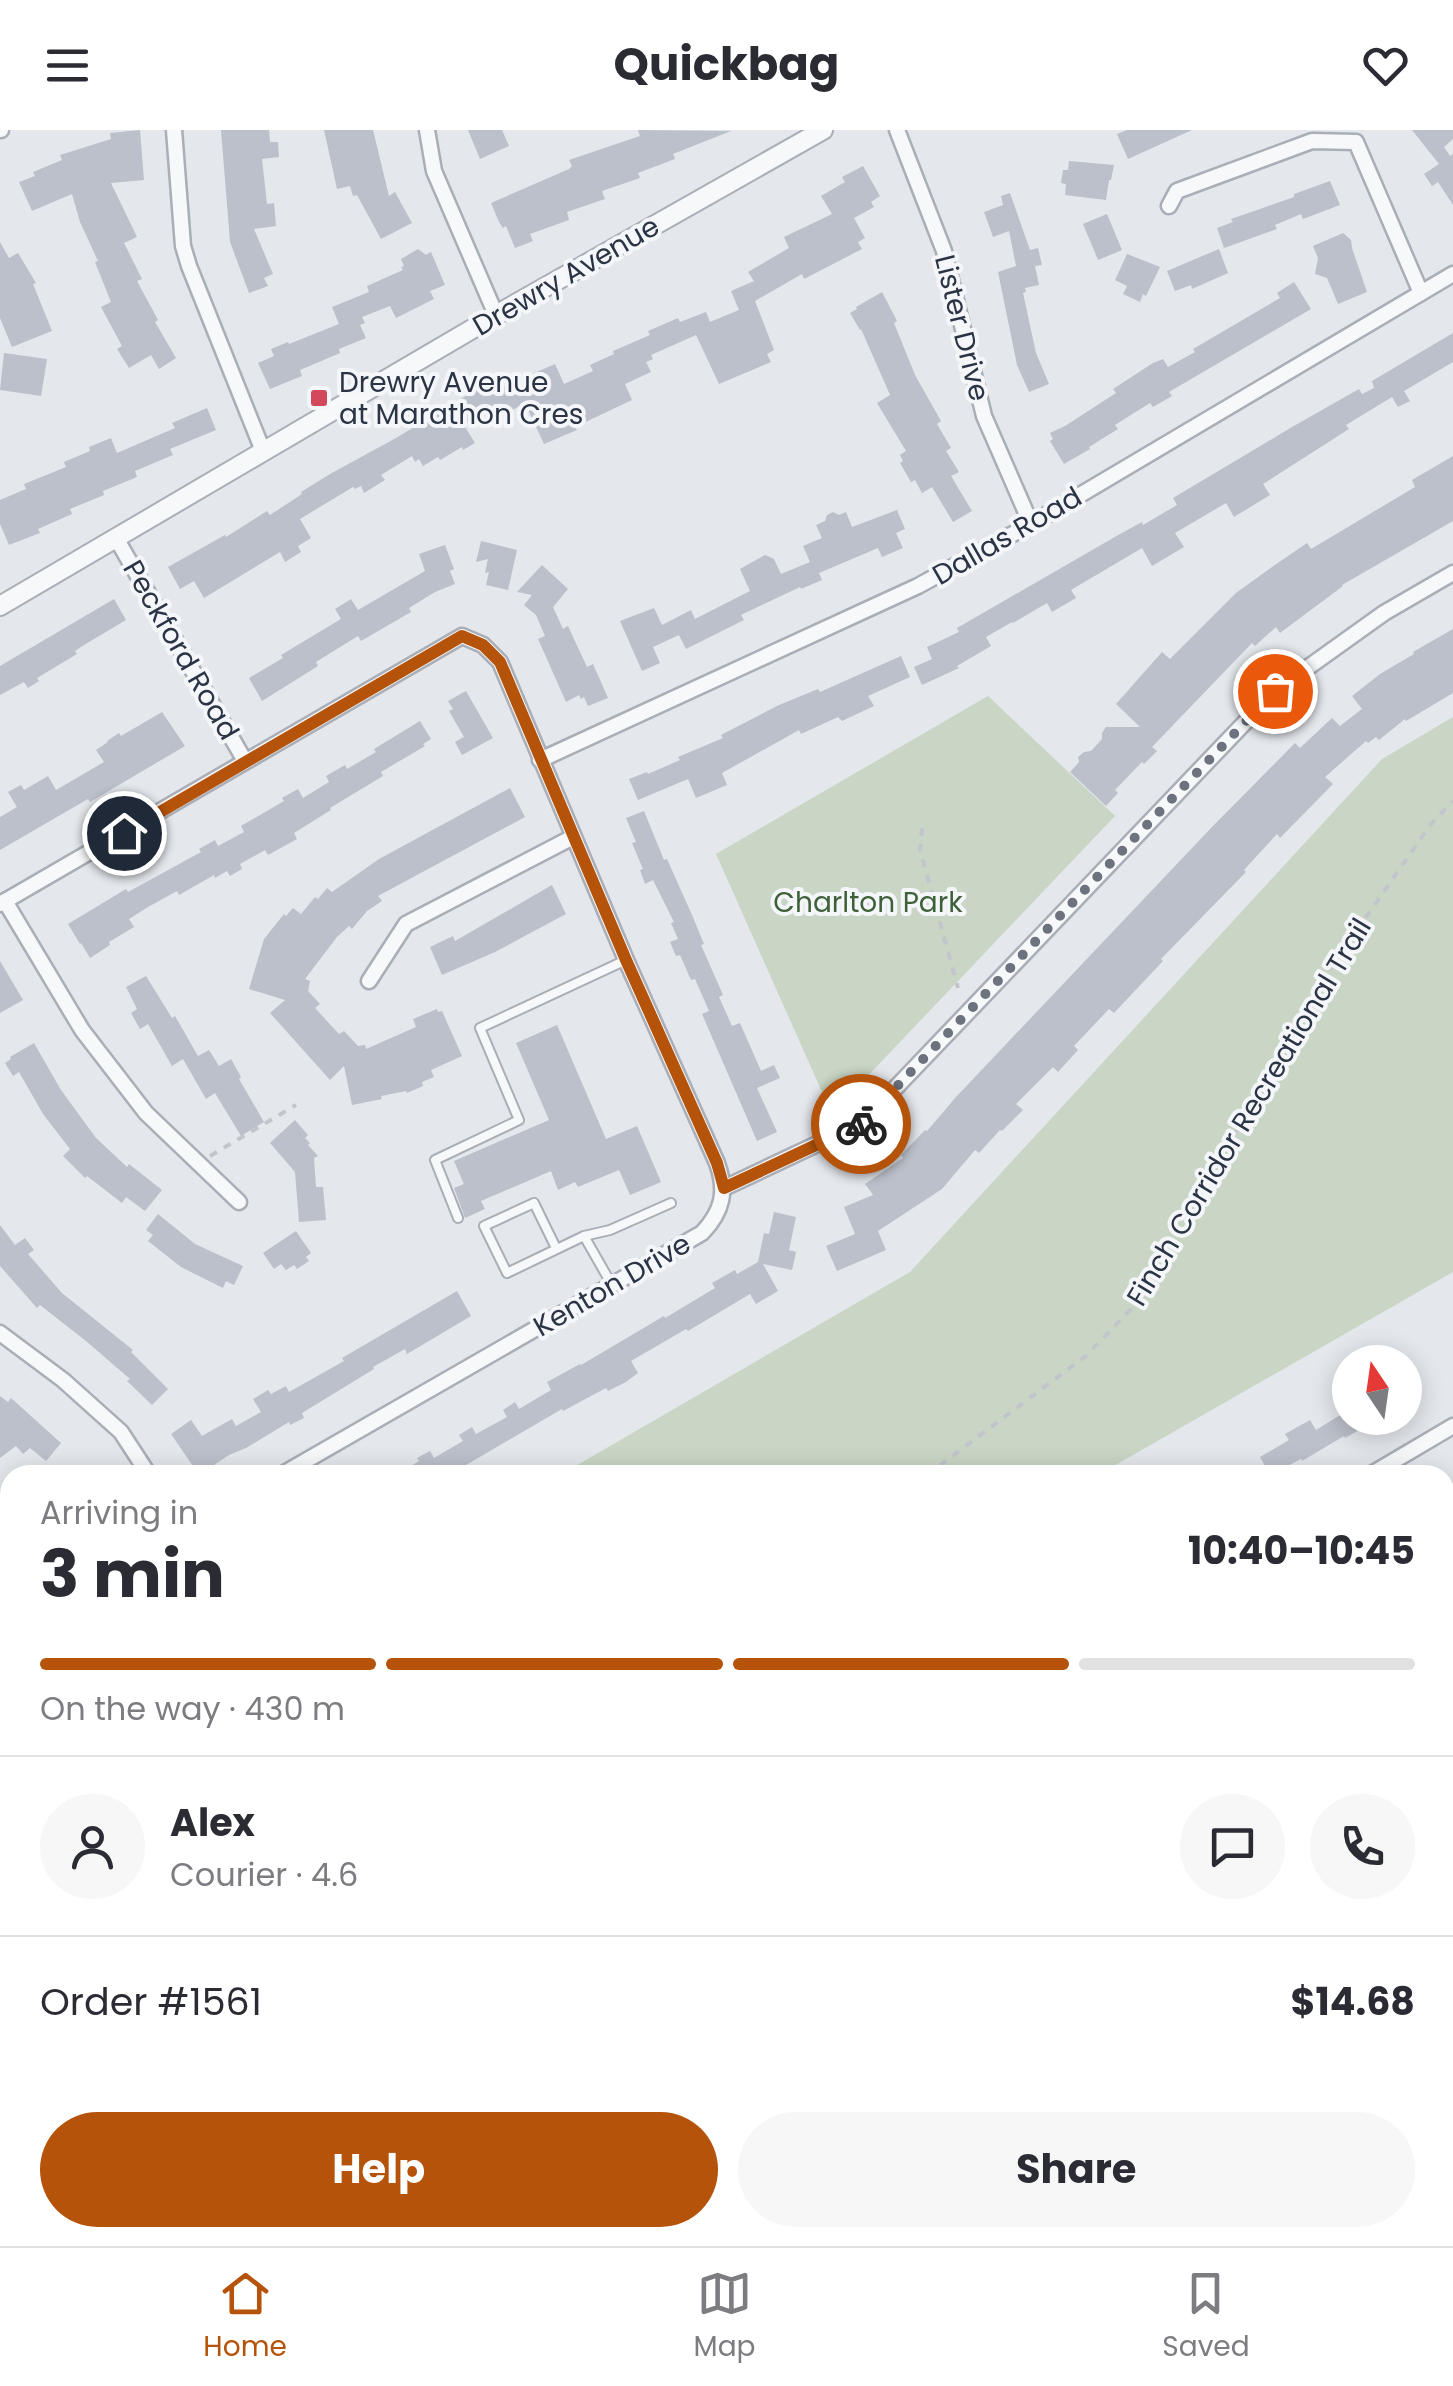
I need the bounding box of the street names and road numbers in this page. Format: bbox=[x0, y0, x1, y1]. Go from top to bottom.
street label: Drewry Avenue bbox=[466, 207, 666, 345]
street label: Lister Drive bbox=[925, 251, 999, 405]
street label: Dallas Road bbox=[925, 478, 1089, 594]
street label: Peckford Road bbox=[114, 553, 248, 747]
street label: Finch Corridor Recreational Trail bbox=[1117, 911, 1381, 1313]
street label: Kenton Drive bbox=[526, 1224, 698, 1346]

